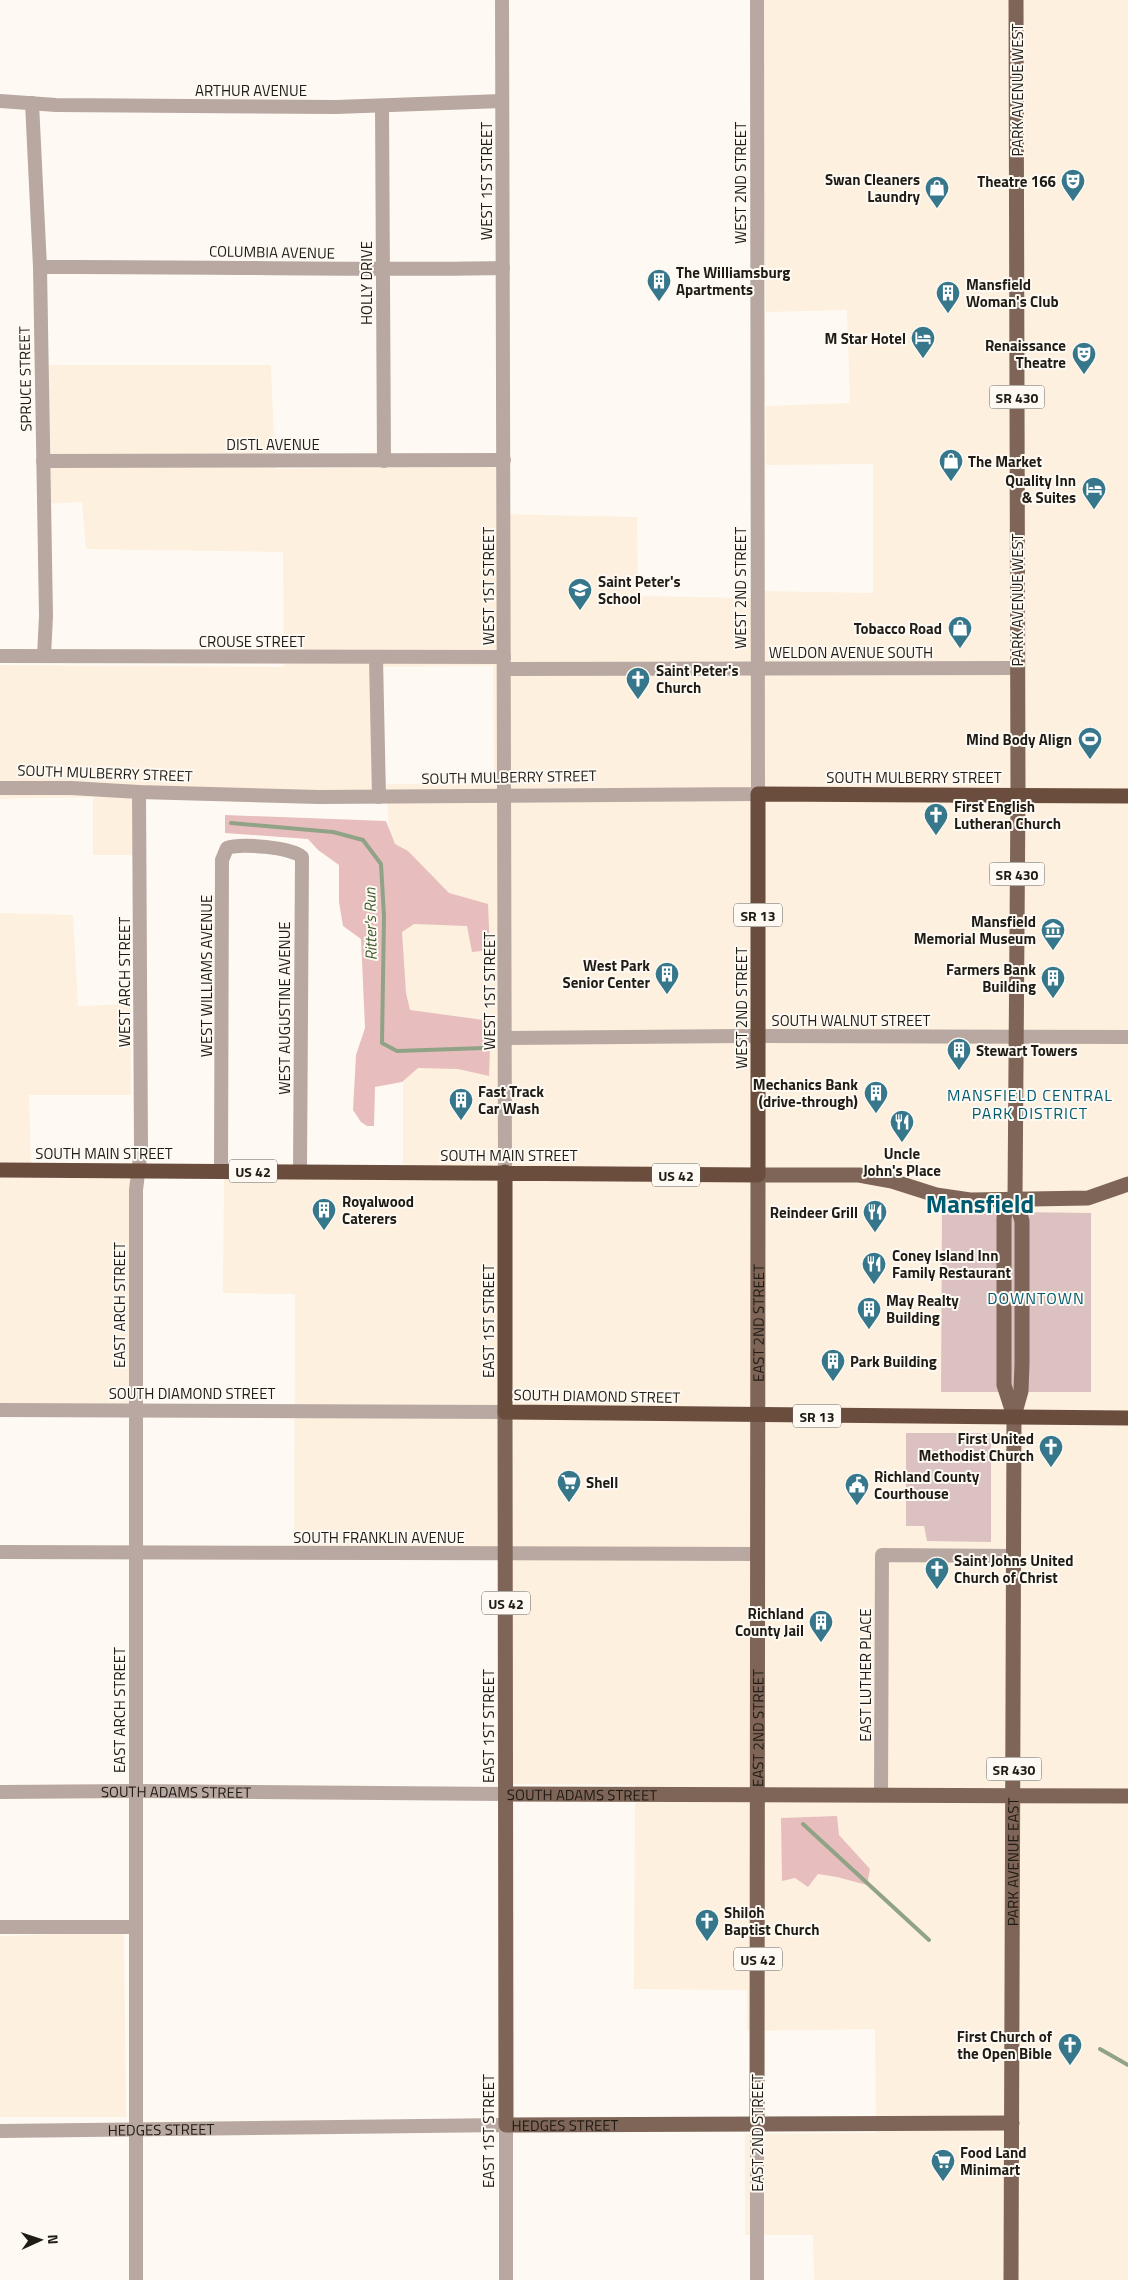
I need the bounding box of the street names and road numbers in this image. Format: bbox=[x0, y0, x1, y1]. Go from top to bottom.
street label: PARK AVENUE WEST bbox=[1006, 23, 1029, 156]
street label: ARTHUR AVENUE bbox=[195, 79, 307, 102]
street label: WEST 1ST STREET bbox=[475, 122, 498, 240]
street label: WEST 2ND STREET bbox=[729, 122, 752, 244]
street label: COLUMBIA AVENUE bbox=[209, 239, 335, 265]
street label: HOLLY DRIVE bbox=[355, 241, 378, 325]
street label: SPRUCE STREET bbox=[13, 326, 37, 432]
road number: SR 430 bbox=[990, 386, 1044, 408]
street label: DISTL AVENUE bbox=[226, 433, 320, 456]
street label: WEST 1ST STREET bbox=[477, 527, 500, 645]
street label: WEST 2ND STREET bbox=[729, 527, 752, 649]
street label: PARK AVENUE WEST bbox=[1006, 533, 1029, 666]
street label: CROUSE STREET bbox=[199, 630, 305, 653]
street label: WELDON AVENUE SOUTH bbox=[769, 641, 933, 664]
street label: SOUTH MULBERRY STREET bbox=[17, 758, 193, 788]
street label: SOUTH MULBERRY STREET bbox=[421, 764, 597, 790]
street label: SOUTH MULBERRY STREET bbox=[826, 766, 1002, 789]
road number: SR 430 bbox=[990, 862, 1044, 886]
street label: WEST WILLIAMS AVENUE bbox=[195, 895, 218, 1057]
road number: SR 13 bbox=[734, 904, 782, 926]
street label: WEST ARCH STREET bbox=[113, 917, 136, 1047]
street label: WEST AUGUSTINE AVENUE bbox=[273, 921, 296, 1095]
street label: WEST 1ST STREET bbox=[478, 932, 501, 1050]
street label: WEST 2ND STREET bbox=[730, 947, 753, 1069]
street label: SOUTH WALNUT STREET bbox=[772, 1009, 931, 1032]
street label: SOUTH MAIN STREET bbox=[35, 1142, 173, 1165]
street label: SOUTH MAIN STREET bbox=[440, 1144, 578, 1167]
road number: US 42 bbox=[229, 1160, 277, 1182]
road number: US 42 bbox=[652, 1164, 700, 1186]
street label: EAST ARCH STREET bbox=[108, 1242, 131, 1368]
street label: EAST 1ST STREET bbox=[477, 1264, 500, 1378]
street label: EAST 2ND STREET bbox=[746, 1264, 769, 1382]
street label: SOUTH DIAMOND STREET bbox=[109, 1382, 275, 1405]
street label: SOUTH DIAMOND STREET bbox=[513, 1383, 681, 1409]
road number: SR 13 bbox=[793, 1404, 841, 1428]
street label: SOUTH FRANKLIN AVENUE bbox=[293, 1526, 465, 1549]
road number: US 42 bbox=[482, 1592, 530, 1615]
street label: EAST LUTHER PLACE bbox=[854, 1608, 877, 1742]
street label: EAST ARCH STREET bbox=[108, 1647, 131, 1773]
street label: EAST 1ST STREET bbox=[477, 1669, 500, 1783]
street label: EAST 2ND STREET bbox=[746, 1669, 769, 1787]
road number: SR 430 bbox=[986, 1758, 1042, 1780]
street label: SOUTH ADAMS STREET bbox=[101, 1779, 251, 1803]
street label: SOUTH ADAMS STREET bbox=[507, 1783, 657, 1806]
street label: PARK AVENUE EAST bbox=[1001, 1798, 1024, 1926]
road number: US 42 bbox=[734, 1948, 782, 1970]
street label: EAST 1ST STREET bbox=[477, 2074, 500, 2188]
street label: EAST 2ND STREET bbox=[746, 2074, 769, 2192]
street label: HEDGES STREET bbox=[512, 2113, 619, 2136]
street label: HEDGES STREET bbox=[107, 2117, 215, 2141]

